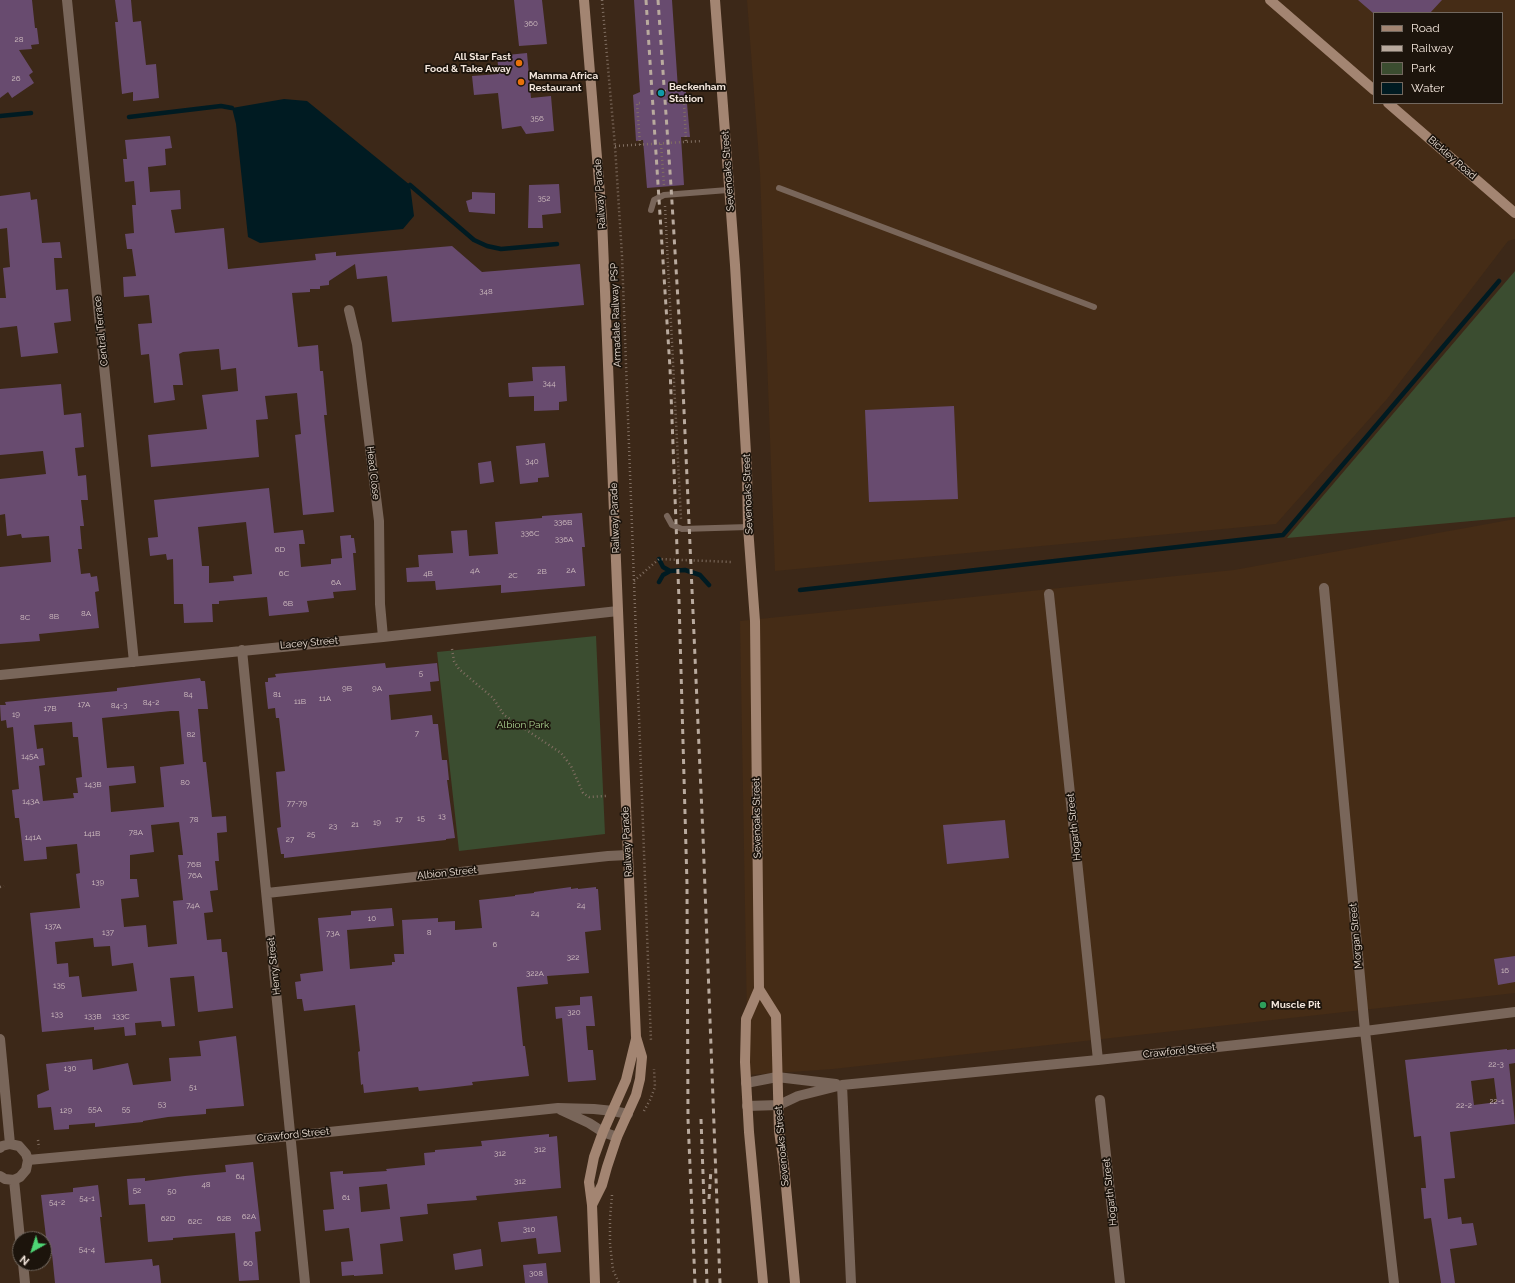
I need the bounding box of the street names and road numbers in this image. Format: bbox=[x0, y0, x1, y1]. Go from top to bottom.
street label: Sevenoaks Street bbox=[719, 130, 737, 212]
street label: Bickley Road bbox=[1425, 134, 1479, 182]
street label: Railway Parade bbox=[592, 158, 608, 230]
street label: Armadale Railway PSP bbox=[608, 263, 624, 367]
street label: Central Terrace bbox=[91, 295, 111, 367]
street label: Head Close bbox=[364, 446, 382, 500]
street label: Sevenoaks Street bbox=[741, 454, 755, 534]
street label: Railway Parade bbox=[608, 483, 622, 553]
street label: Lacey Street bbox=[280, 634, 338, 652]
street label: Sevenoaks Street bbox=[750, 778, 764, 858]
street label: Hogarth Street bbox=[1064, 793, 1084, 861]
street label: Railway Parade bbox=[619, 806, 635, 878]
street label: Albion Street bbox=[417, 864, 477, 882]
street label: Morgan Street bbox=[1347, 903, 1365, 969]
street label: Henry Street bbox=[265, 936, 283, 996]
street label: Crawford Street bbox=[1142, 1041, 1216, 1061]
street label: Sevenoaks Street bbox=[773, 1105, 791, 1187]
street label: Crawford Street bbox=[256, 1125, 330, 1145]
street label: Hogarth Street bbox=[1100, 1158, 1120, 1226]

